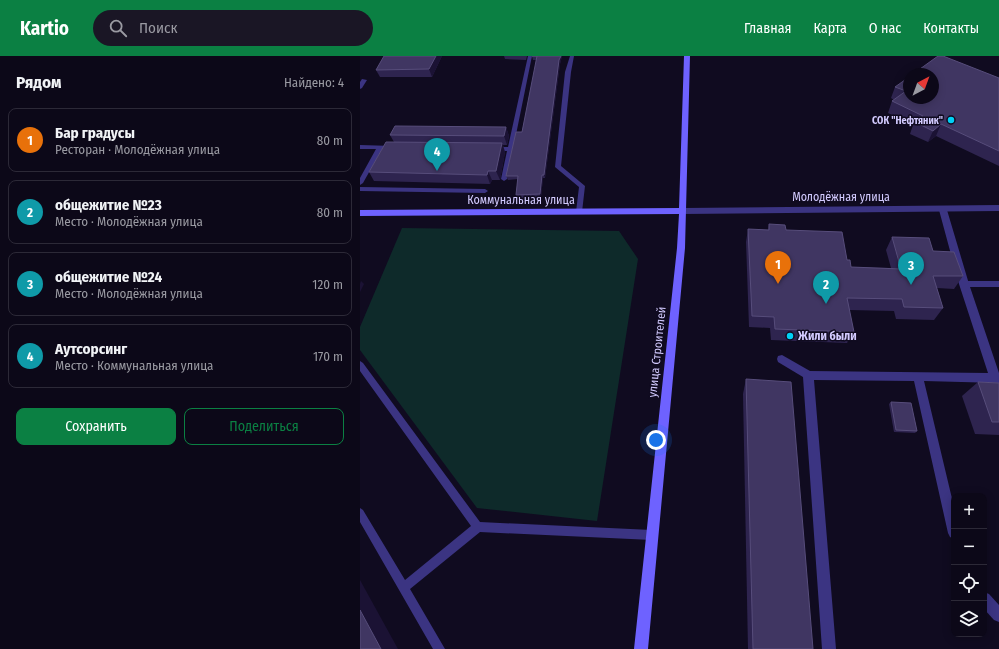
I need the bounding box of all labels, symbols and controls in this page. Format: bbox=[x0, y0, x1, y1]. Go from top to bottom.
search box bbox=[93, 10, 373, 46]
text: Kartio bbox=[20, 17, 69, 40]
icon: search bbox=[107, 17, 129, 39]
text: Поиск bbox=[139, 19, 177, 37]
text: Главная bbox=[744, 20, 791, 37]
text: Карта bbox=[813, 20, 847, 37]
text: О нас bbox=[869, 20, 901, 37]
text: Контакты bbox=[923, 20, 979, 37]
north arrow bbox=[903, 68, 939, 104]
text: Рядом bbox=[16, 72, 61, 93]
text: Найдено: 4 bbox=[284, 75, 344, 90]
place label: СОК "Нефтяник" bbox=[872, 115, 943, 127]
marker: СОК "Нефтяник" bbox=[946, 115, 956, 125]
text: Бар градусы bbox=[55, 124, 135, 142]
text: 1 bbox=[27, 133, 33, 148]
text: 80 m bbox=[317, 133, 343, 148]
pin: 4 bbox=[424, 138, 450, 171]
text: Ресторан · Молодёжная улица bbox=[55, 142, 220, 157]
street label: Молодёжная улица bbox=[792, 190, 890, 204]
street label: Коммунальная улица bbox=[467, 193, 575, 207]
text: общежитие №23 bbox=[55, 196, 162, 214]
text: 2 bbox=[27, 205, 33, 220]
text: 80 m bbox=[317, 205, 343, 220]
text: Место · Молодёжная улица bbox=[55, 214, 203, 229]
pin: 1 bbox=[765, 251, 791, 284]
pin: 3 bbox=[898, 252, 924, 285]
text: общежитие №24 bbox=[55, 268, 162, 286]
pin: 2 bbox=[813, 271, 839, 304]
text: 3 bbox=[27, 277, 33, 292]
text: 120 m bbox=[312, 277, 343, 292]
text: Место · Молодёжная улица bbox=[55, 286, 203, 301]
street label: улица Строителей bbox=[645, 306, 669, 398]
place label: Жили были bbox=[797, 329, 857, 343]
marker: Жили были bbox=[785, 331, 795, 341]
text: Аутсорсинг bbox=[55, 340, 127, 358]
text: 4 bbox=[27, 349, 33, 364]
text: 170 m bbox=[313, 349, 343, 364]
text: Место · Коммунальная улица bbox=[55, 358, 213, 373]
button: Сохранить bbox=[16, 408, 176, 445]
button: Поделиться bbox=[184, 408, 344, 445]
your location bbox=[646, 430, 666, 450]
map controls bbox=[951, 493, 987, 637]
button: + bbox=[951, 493, 987, 529]
button: − bbox=[951, 529, 987, 565]
button: locate bbox=[951, 565, 987, 601]
button: layers bbox=[951, 601, 987, 637]

